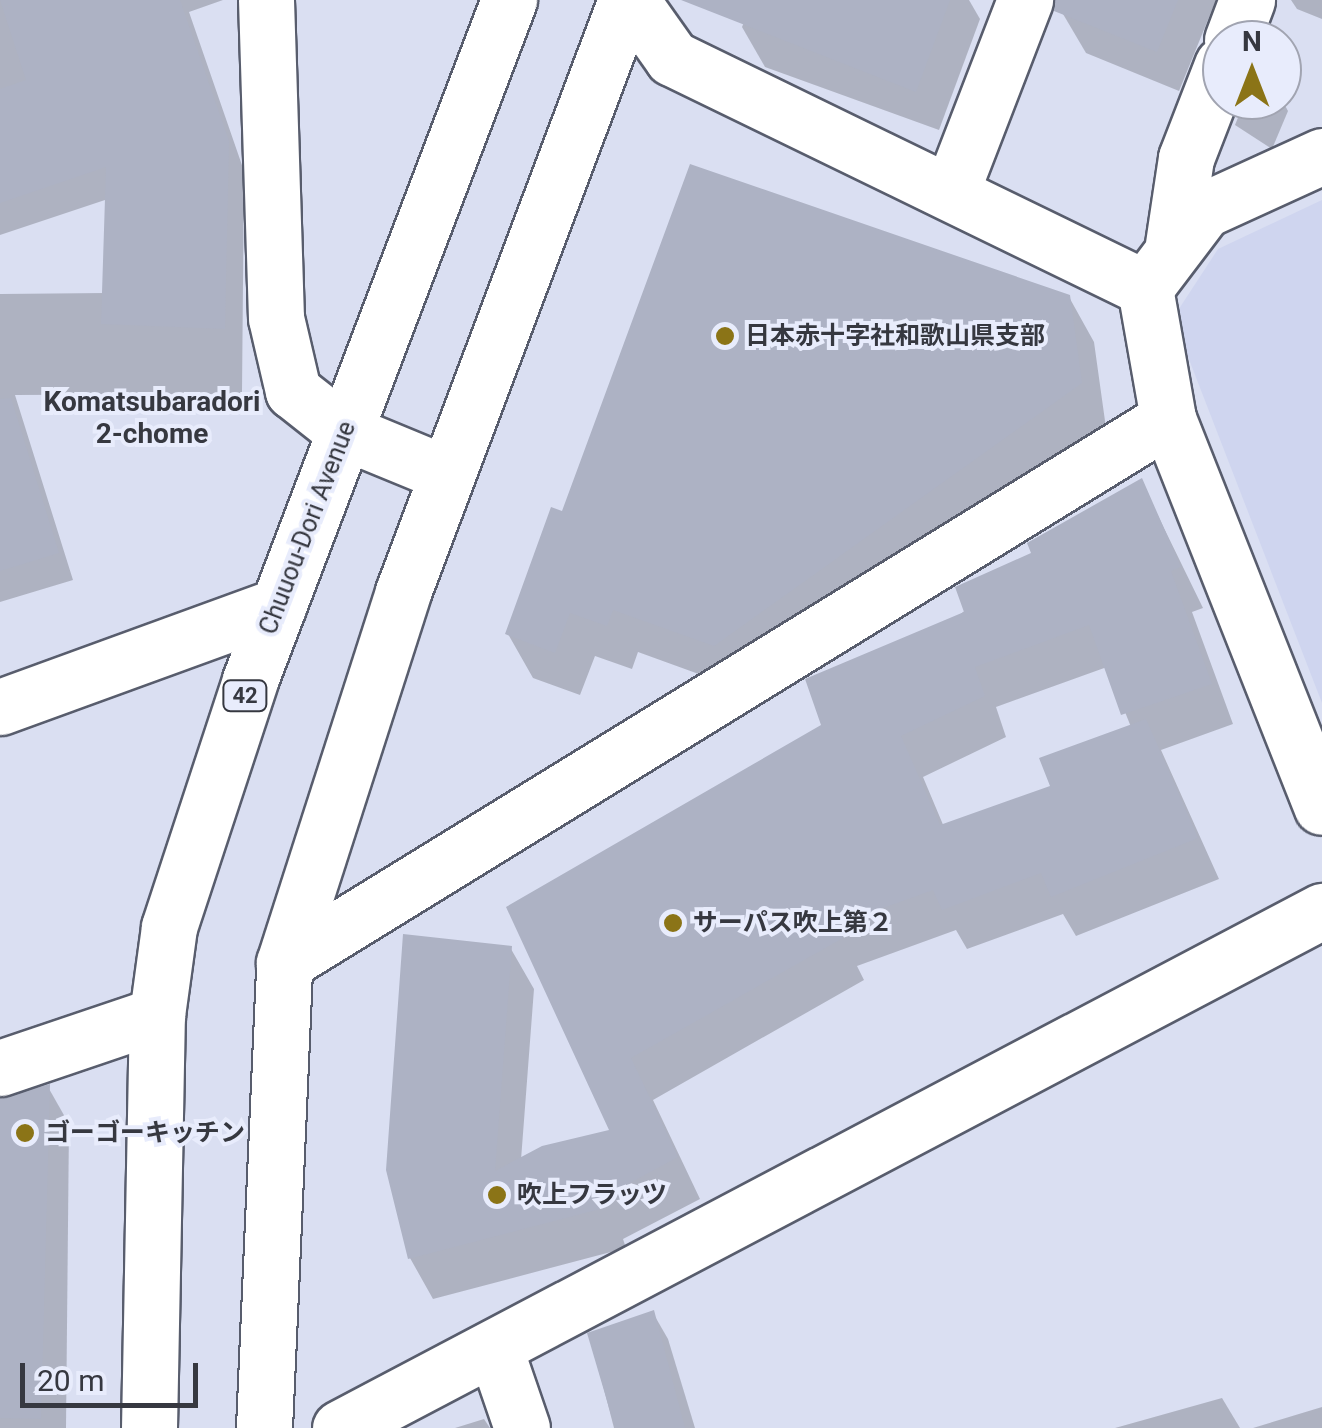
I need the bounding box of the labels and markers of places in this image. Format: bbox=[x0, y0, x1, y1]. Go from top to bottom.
place label: 日本赤十字社和歌山県支部 bbox=[745, 321, 1045, 351]
marker: 日本赤十字社和歌山県支部 bbox=[714, 325, 736, 347]
place label: サーパス吹上第２ bbox=[693, 908, 893, 938]
marker: サーパス吹上第２ bbox=[662, 912, 684, 934]
place label: ゴーゴーキッチン bbox=[45, 1118, 245, 1148]
marker: ゴーゴーキッチン bbox=[14, 1122, 36, 1144]
place label: 吹上フラッツ bbox=[517, 1180, 667, 1210]
marker: 吹上フラッツ bbox=[486, 1184, 508, 1206]

